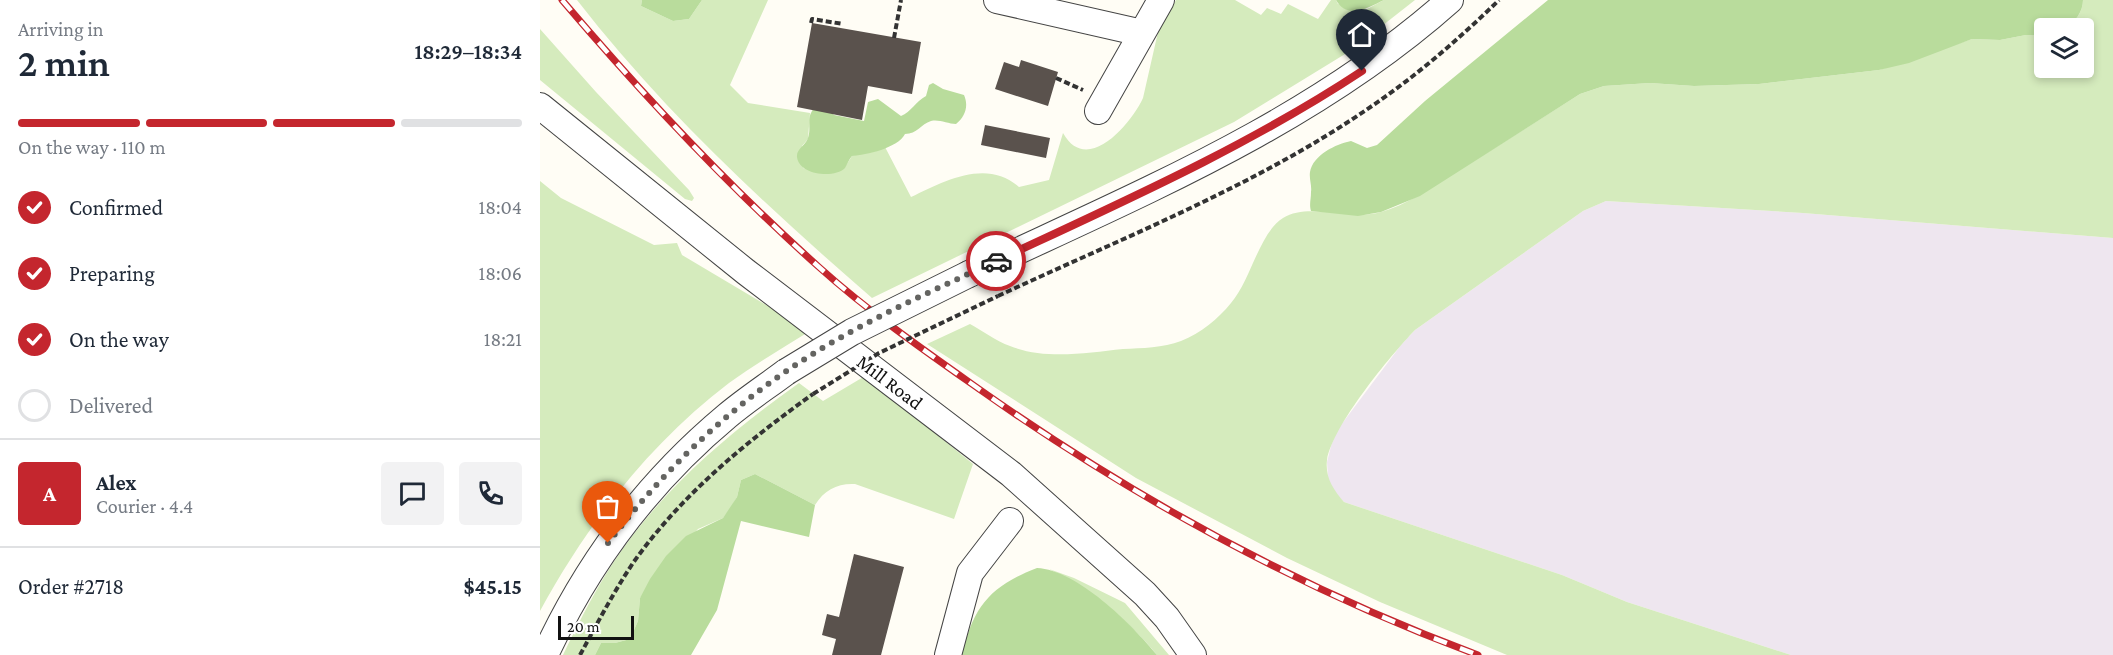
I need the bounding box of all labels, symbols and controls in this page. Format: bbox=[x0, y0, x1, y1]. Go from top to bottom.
pin bbox=[1336, 9, 1387, 71]
text: Arriving in bbox=[18, 18, 103, 40]
icon: home bbox=[1345, 18, 1378, 51]
map controls bbox=[2034, 18, 2094, 78]
button: layers bbox=[2034, 18, 2094, 78]
text: 18:29–18:34 bbox=[414, 39, 522, 64]
text: 2 min bbox=[18, 41, 110, 84]
text: On the way · 110 m bbox=[18, 136, 165, 158]
icon: check bbox=[18, 191, 51, 224]
text: Confirmed bbox=[69, 195, 163, 220]
text: 18:04 bbox=[479, 196, 522, 218]
courier bbox=[966, 231, 1026, 291]
icon: car bbox=[980, 245, 1013, 278]
icon: check bbox=[18, 257, 51, 290]
text: Preparing bbox=[69, 261, 155, 286]
text: 18:06 bbox=[479, 262, 522, 284]
icon: check bbox=[18, 323, 51, 356]
text: On the way bbox=[69, 327, 169, 352]
text: 18:21 bbox=[484, 328, 522, 350]
street label: Mill Road bbox=[853, 350, 928, 414]
text: Delivered bbox=[69, 393, 153, 418]
button: chat bbox=[381, 462, 444, 525]
button: phone bbox=[459, 462, 522, 525]
text: Alex bbox=[96, 470, 137, 495]
text: A bbox=[43, 481, 56, 506]
pin bbox=[582, 481, 633, 543]
icon: bag bbox=[591, 490, 624, 523]
text: Courier · 4.4 bbox=[96, 495, 193, 517]
text: Order #2718 bbox=[18, 574, 124, 599]
text: $45.15 bbox=[463, 574, 522, 599]
scale bar bbox=[558, 613, 634, 640]
text: 20 m bbox=[567, 618, 600, 635]

